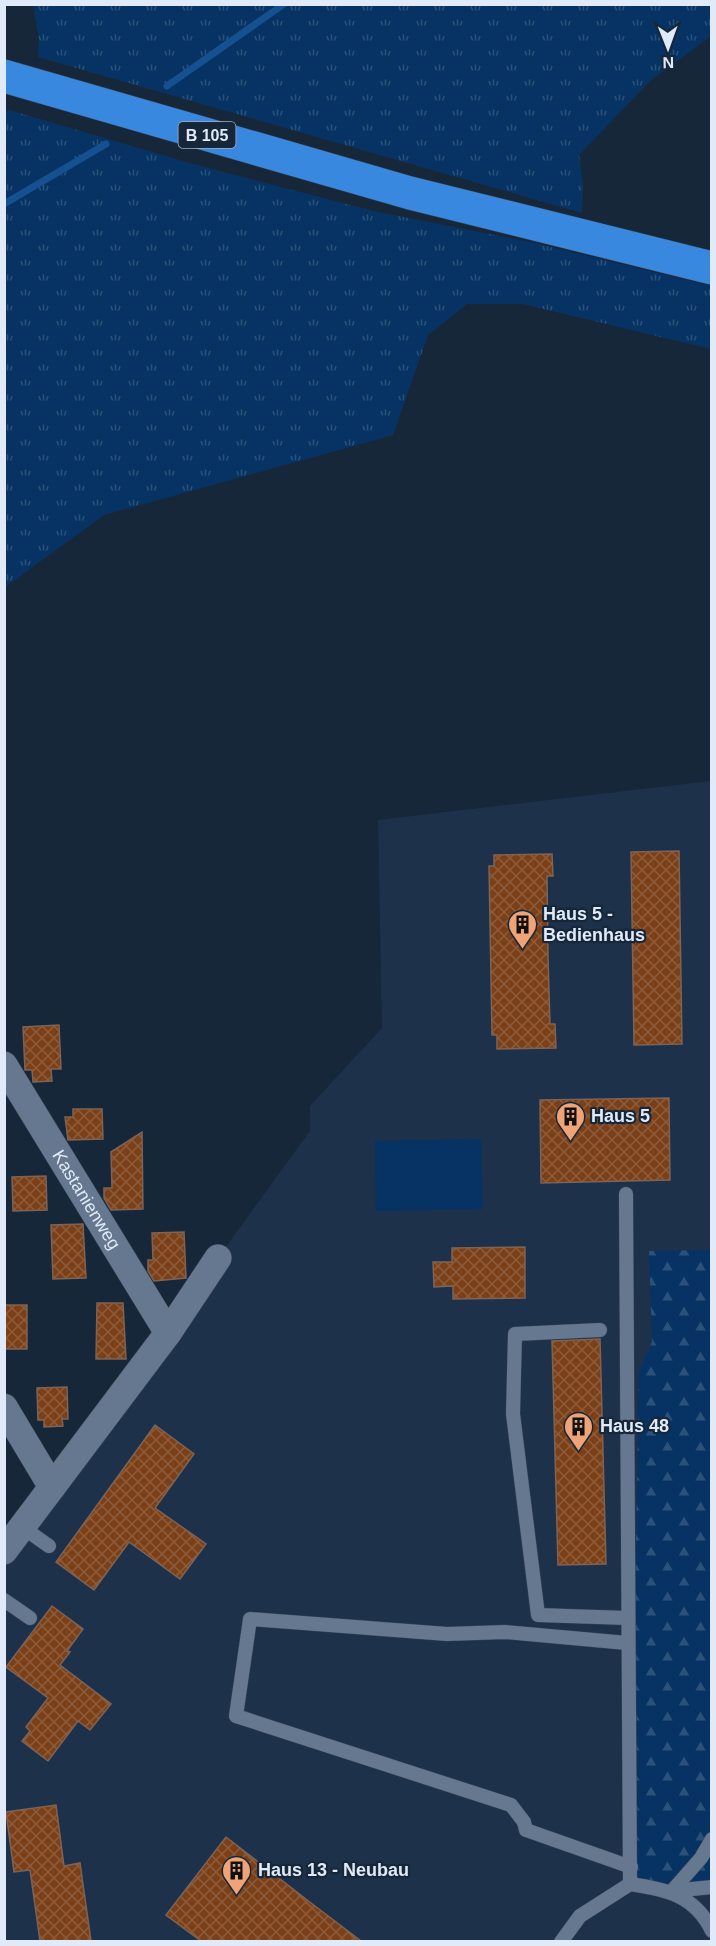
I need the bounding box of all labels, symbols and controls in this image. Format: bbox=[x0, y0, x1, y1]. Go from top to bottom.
north arrow bbox=[638, 18, 698, 78]
text: N bbox=[662, 54, 674, 71]
road number: B 105 bbox=[178, 122, 236, 148]
place label: Haus 5 - Bedienhaus bbox=[543, 904, 645, 945]
building icon: Haus 5 - Bedienhaus bbox=[506, 908, 538, 950]
building icon: Haus 5 bbox=[554, 1100, 586, 1142]
place label: Haus 5 bbox=[591, 1106, 650, 1126]
street label: Kastanienweg bbox=[48, 1146, 125, 1253]
building icon: Haus 48 bbox=[563, 1410, 595, 1452]
place label: Haus 48 bbox=[600, 1416, 669, 1436]
building icon: Haus 13 - Neubau bbox=[221, 1854, 253, 1896]
place label: Haus 13 - Neubau bbox=[258, 1860, 409, 1880]

